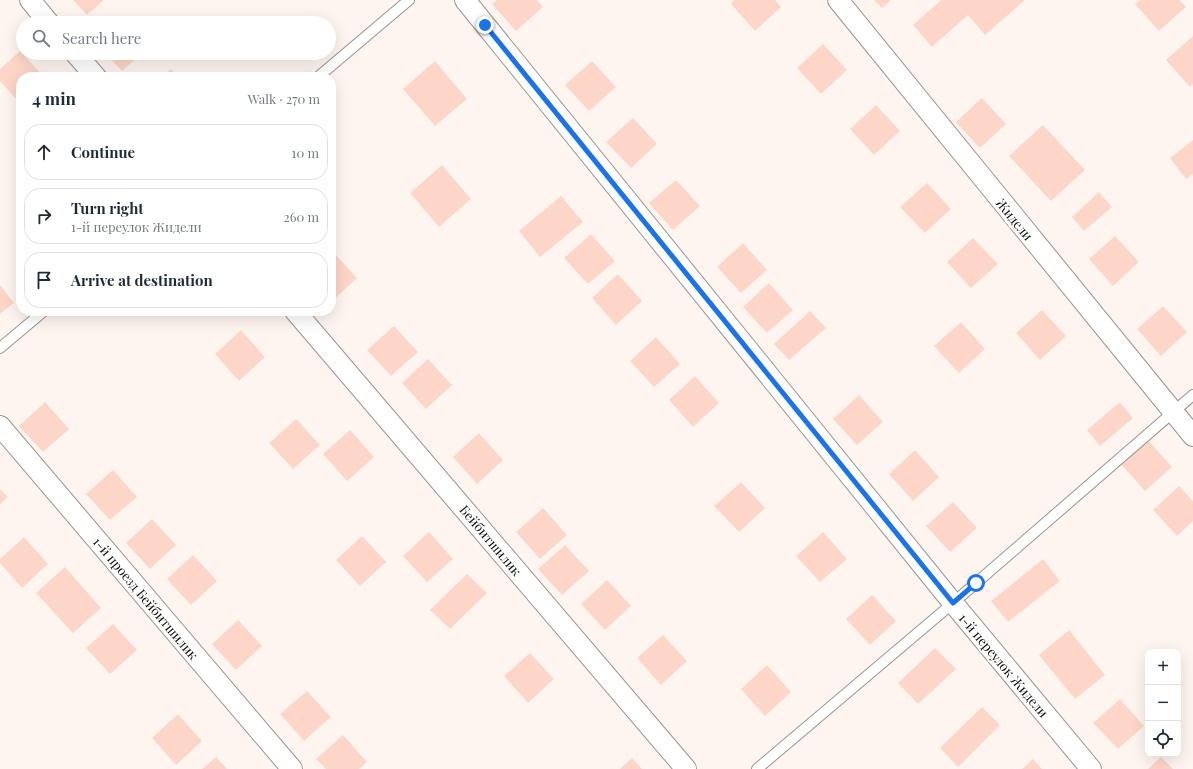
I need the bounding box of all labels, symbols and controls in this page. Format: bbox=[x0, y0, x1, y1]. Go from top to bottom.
search box bbox=[16, 16, 336, 60]
route end bbox=[476, 16, 494, 34]
icon: search bbox=[30, 27, 52, 49]
text: Search here bbox=[62, 28, 141, 48]
text: 4 min bbox=[32, 87, 76, 109]
text: Walk · 270 m bbox=[248, 90, 320, 107]
icon: ahead bbox=[33, 141, 55, 163]
text: Continue bbox=[71, 142, 135, 162]
text: 10 m bbox=[292, 144, 319, 161]
street label: Жидели bbox=[993, 194, 1037, 244]
text: Turn right bbox=[71, 198, 144, 218]
icon: right bbox=[33, 205, 55, 227]
text: 260 m bbox=[283, 208, 319, 225]
text: 1-й переулок Жидели bbox=[71, 218, 202, 235]
icon: arrive bbox=[33, 269, 55, 291]
text: Arrive at destination bbox=[71, 270, 213, 290]
street label: Бейбитшилик bbox=[457, 501, 526, 579]
street label: 1-й проезд Бейбитшилик bbox=[90, 533, 203, 663]
route start bbox=[967, 574, 985, 592]
street label: 1-й переулок Жидели bbox=[955, 609, 1053, 721]
map controls bbox=[1145, 649, 1181, 757]
button: + bbox=[1145, 649, 1181, 685]
button: − bbox=[1145, 685, 1181, 721]
button: locate bbox=[1145, 721, 1181, 757]

